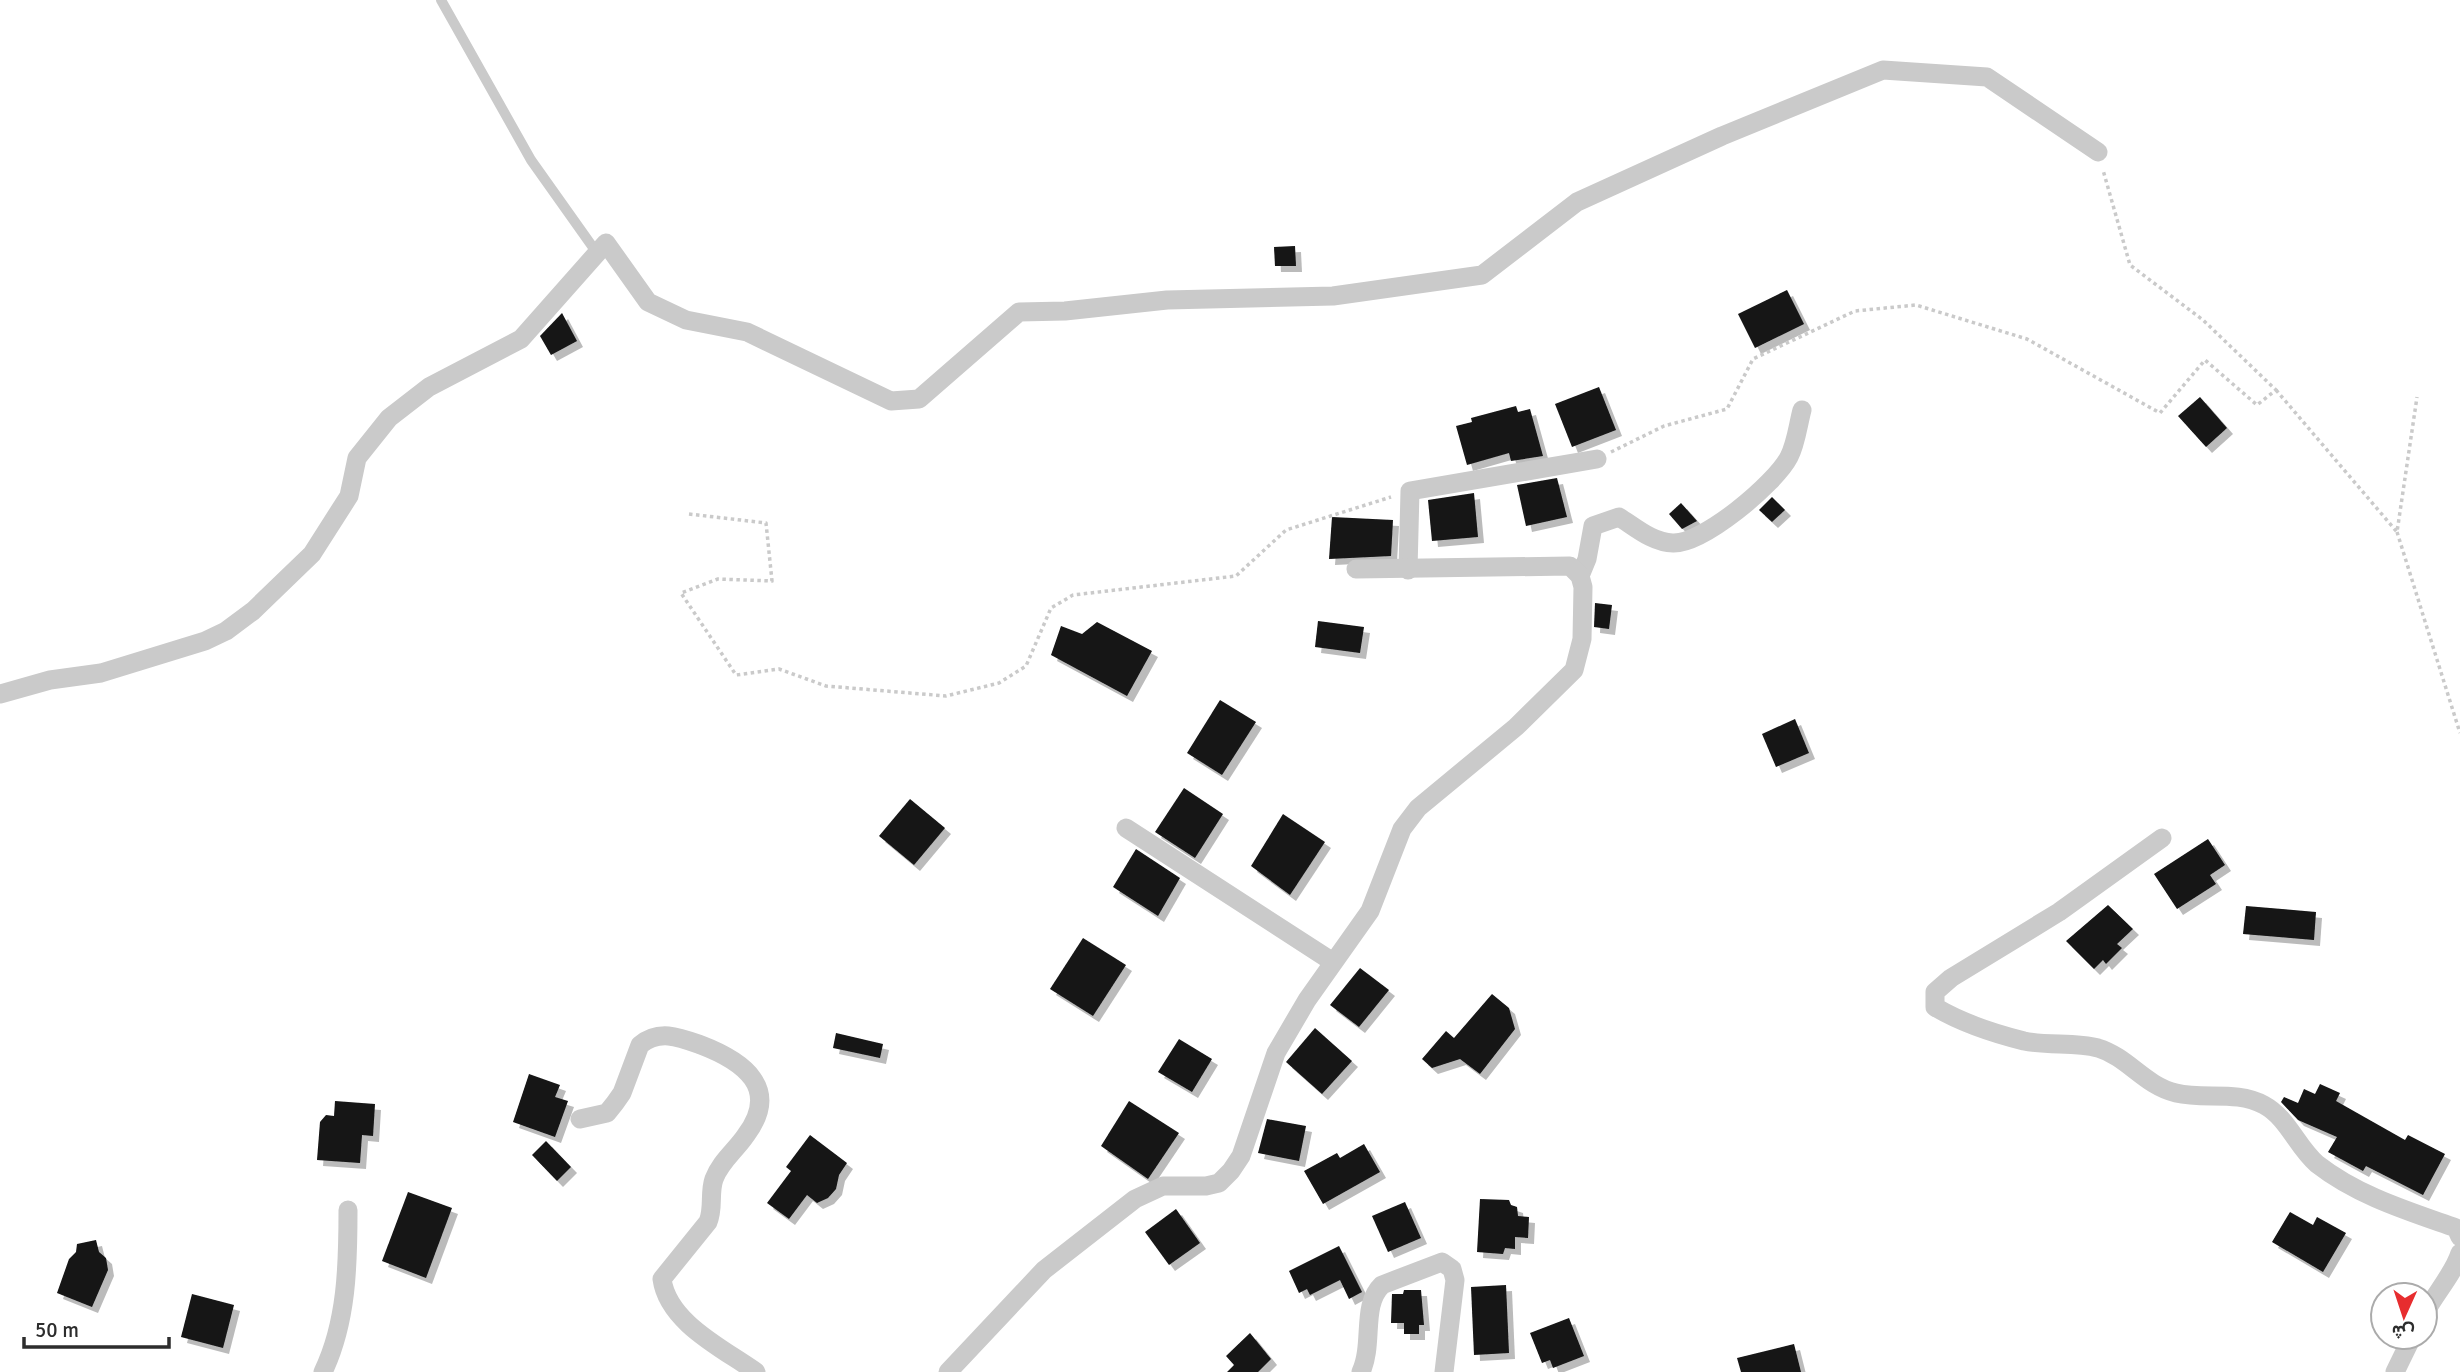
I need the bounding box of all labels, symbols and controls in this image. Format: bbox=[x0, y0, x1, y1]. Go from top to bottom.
north arrow bbox=[2369, 1281, 2439, 1351]
scale bar bbox=[24, 1306, 170, 1350]
text: 50 m bbox=[35, 1317, 79, 1343]
text: ش bbox=[2391, 1319, 2415, 1345]

